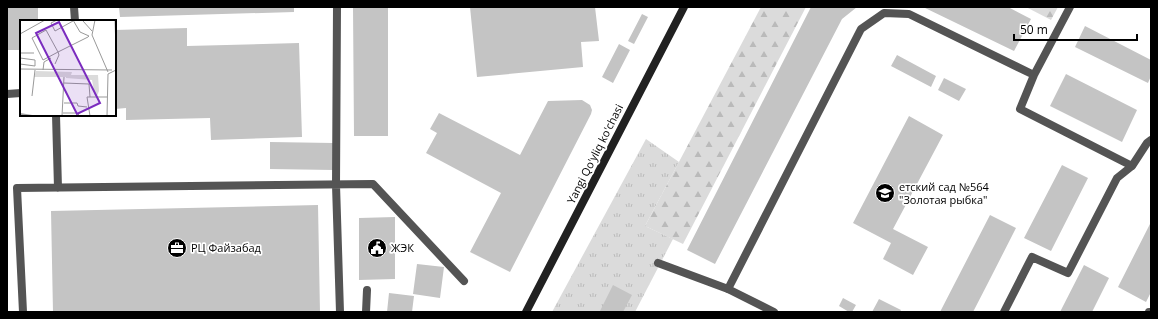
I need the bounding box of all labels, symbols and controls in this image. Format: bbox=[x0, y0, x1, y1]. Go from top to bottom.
scale bar bbox=[1014, 16, 1137, 42]
inset map bbox=[20, 20, 116, 116]
text: 50 m bbox=[1020, 21, 1048, 38]
street label: Yangi Qo'yliq ko'chasi bbox=[563, 101, 626, 206]
place label: етский сад №564 "Золотая рыбка" bbox=[899, 179, 989, 207]
school or university icon: етский сад №564 "Золотая рыбка" bbox=[874, 182, 896, 204]
office icon: РЦ Файзабад bbox=[166, 237, 188, 259]
public building icon: ЖЭК bbox=[366, 237, 388, 259]
place label: РЦ Файзабад bbox=[191, 240, 262, 255]
place label: ЖЭК bbox=[391, 240, 414, 255]

